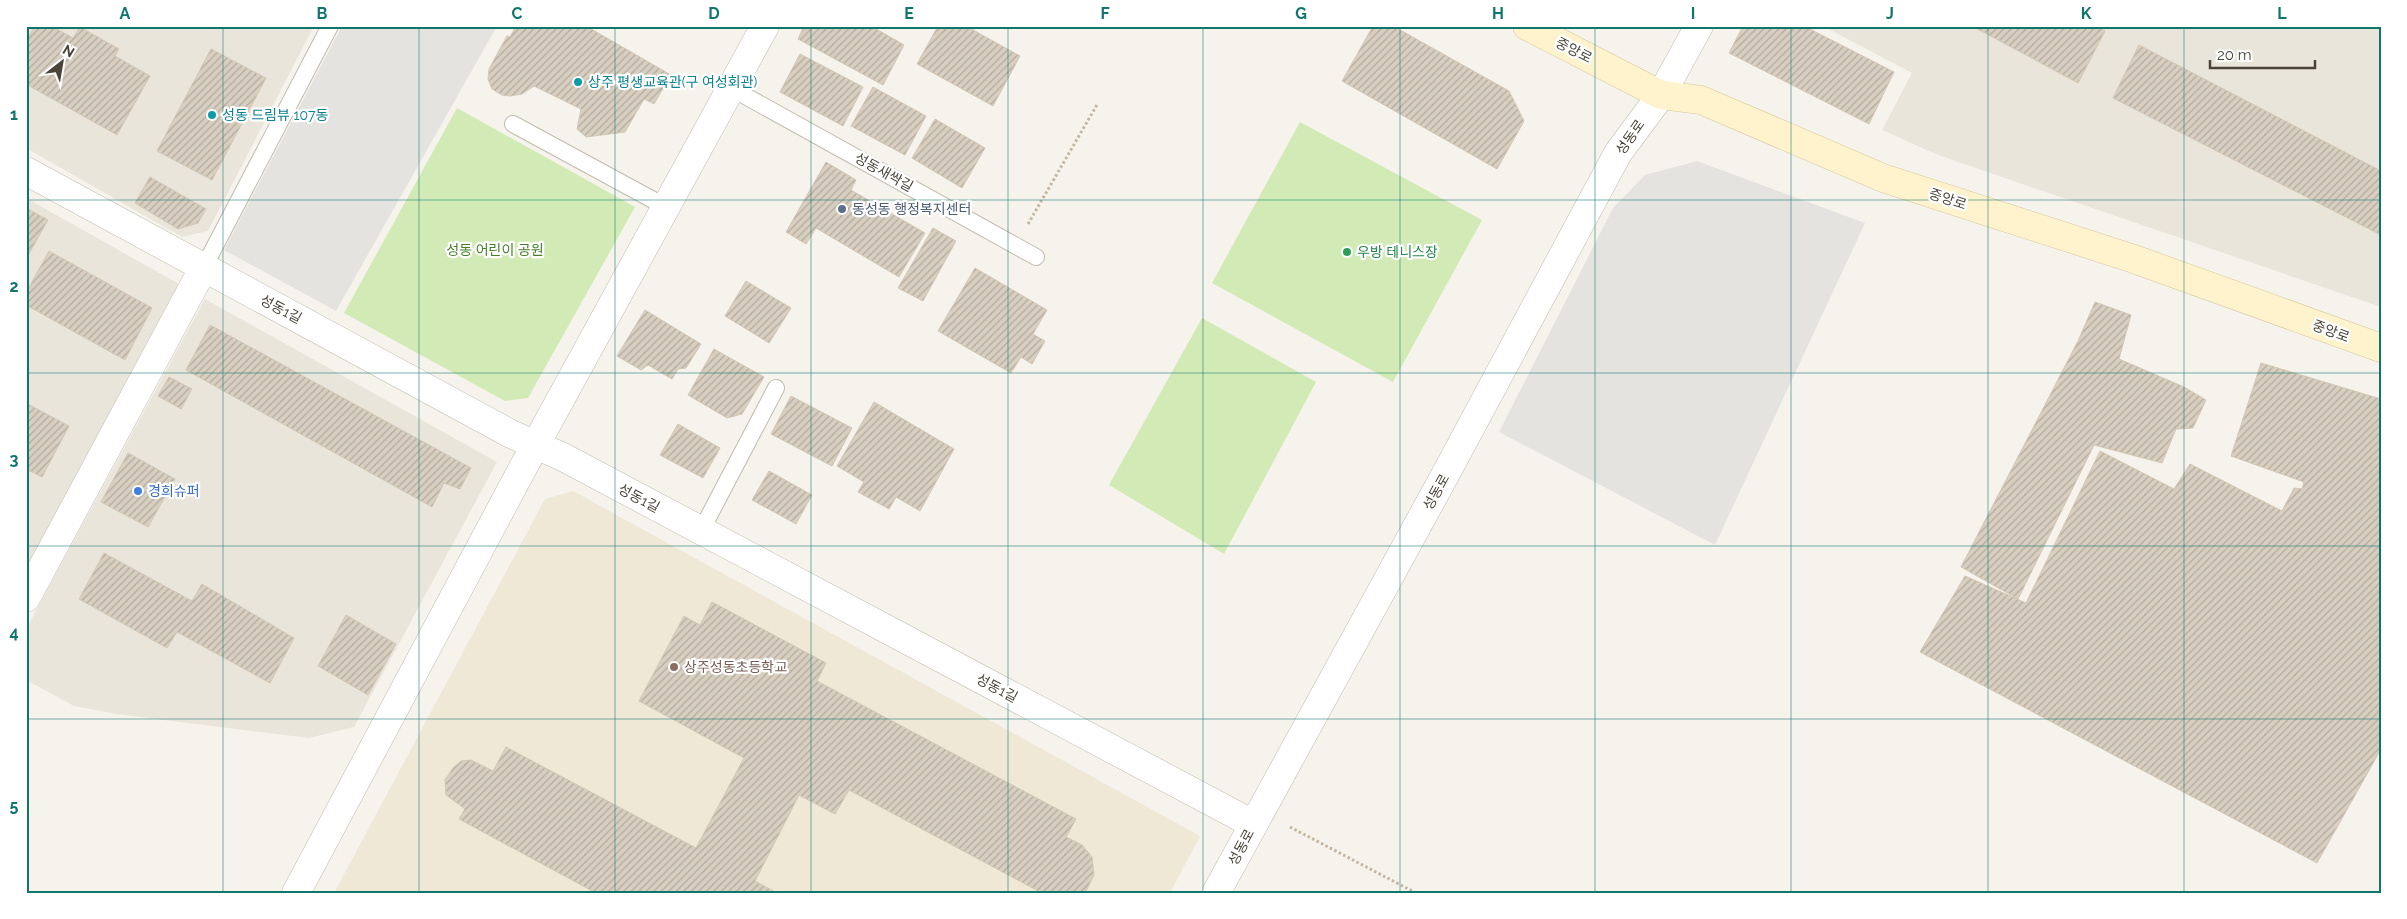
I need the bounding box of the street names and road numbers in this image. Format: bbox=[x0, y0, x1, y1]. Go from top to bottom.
street label: 중앙로 bbox=[1553, 34, 1595, 66]
street label: 성동로 bbox=[1612, 116, 1648, 157]
street label: 성동새싹길 bbox=[852, 149, 916, 195]
street label: 중앙로 bbox=[1927, 185, 1969, 213]
street label: 성동1길 bbox=[258, 291, 304, 327]
street label: 중앙로 bbox=[2310, 317, 2352, 345]
street label: 성동로 bbox=[1420, 471, 1452, 513]
street label: 성동1길 bbox=[616, 480, 662, 516]
street label: 성동1길 bbox=[974, 670, 1020, 706]
street label: 성동로 bbox=[1225, 826, 1257, 868]

